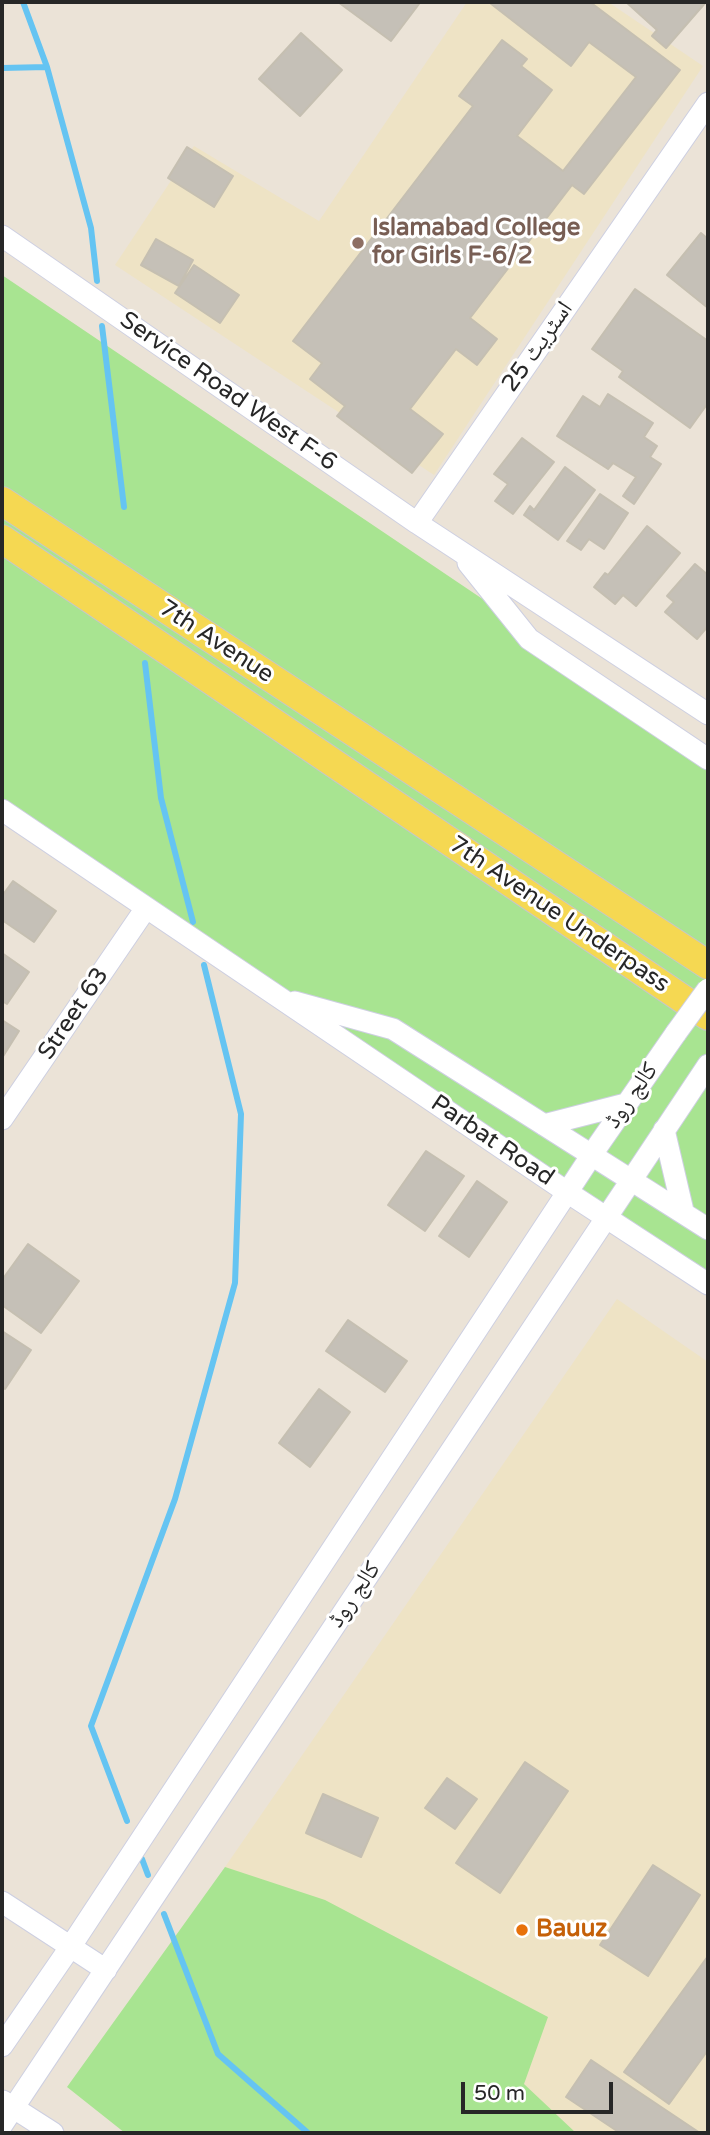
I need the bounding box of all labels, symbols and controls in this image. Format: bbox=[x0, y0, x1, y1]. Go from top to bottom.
place label: Islamabad College for Girls F-6/2 bbox=[372, 215, 580, 271]
marker: Islamabad College for Girls F-6/2 bbox=[350, 235, 366, 251]
street label: اسٹریٹ 25 bbox=[496, 296, 580, 398]
street label: Service Road West F-6 bbox=[114, 306, 342, 478]
street label: 7th Avenue bbox=[153, 594, 279, 690]
street label: 7th Avenue Underpass bbox=[444, 831, 674, 999]
street label: Street 63 bbox=[33, 962, 115, 1066]
street label: کالج روڈ bbox=[599, 1058, 665, 1134]
street label: Parbat Road bbox=[425, 1089, 559, 1193]
street label: کالج روڈ bbox=[322, 1556, 388, 1634]
place label: Bauuz bbox=[536, 1916, 607, 1944]
marker: Bauuz bbox=[514, 1922, 530, 1938]
scale bar bbox=[465, 2068, 617, 2112]
text: 50 m bbox=[474, 2081, 525, 2106]

